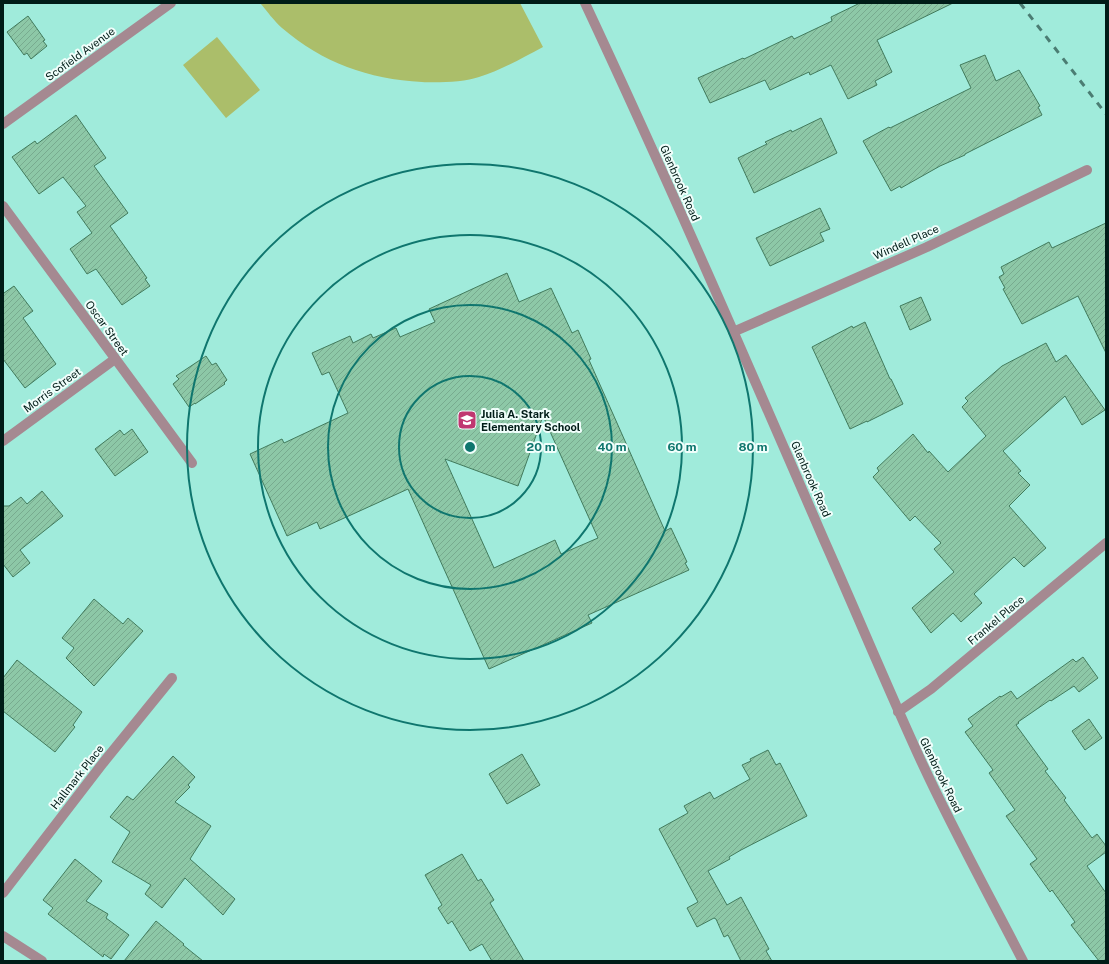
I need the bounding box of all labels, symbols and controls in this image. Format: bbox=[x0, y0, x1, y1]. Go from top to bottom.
street label: Scofield Avenue bbox=[43, 25, 117, 83]
street label: Glenbrook Road bbox=[658, 143, 702, 223]
street label: Windell Place bbox=[872, 222, 940, 262]
street label: Oscar Street bbox=[83, 298, 131, 358]
street label: Morris Street bbox=[21, 365, 83, 415]
place label: Julia A. Stark Elementary School bbox=[481, 408, 581, 433]
school or university icon: Julia A. Stark Elementary School bbox=[456, 409, 478, 431]
street label: Glenbrook Road bbox=[789, 439, 833, 519]
centre of rings bbox=[463, 440, 477, 454]
text: 20 m bbox=[527, 440, 556, 454]
text: 40 m bbox=[597, 440, 627, 454]
text: 60 m bbox=[667, 440, 697, 454]
text: 80 m bbox=[738, 440, 768, 454]
street label: Frankel Place bbox=[965, 593, 1027, 647]
street label: Glenbrook Road bbox=[918, 736, 964, 814]
street label: Hallmark Place bbox=[48, 742, 106, 812]

